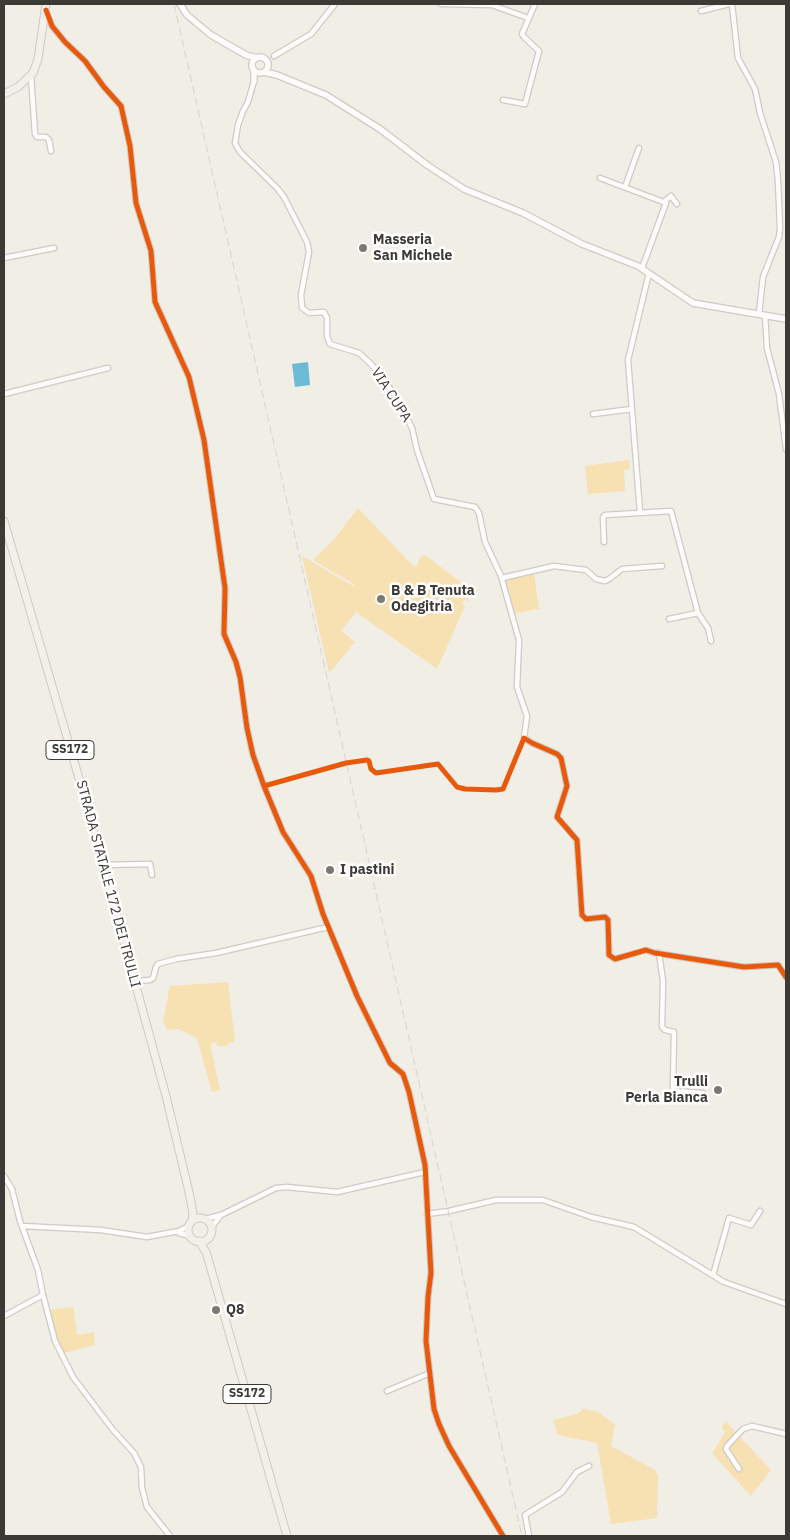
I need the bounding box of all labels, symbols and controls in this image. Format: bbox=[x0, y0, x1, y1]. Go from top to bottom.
place label: Masseria San Michele bbox=[373, 232, 452, 264]
marker: Masseria San Michele bbox=[357, 242, 369, 254]
street label: VIA CUPA bbox=[367, 365, 415, 425]
place label: B & B Tenuta Odegitria bbox=[391, 583, 475, 616]
marker: B & B Tenuta Odegitria bbox=[375, 593, 387, 605]
road number: SS172 bbox=[46, 740, 94, 760]
street label: STRADA STATALE 172 DEI TRULLI bbox=[72, 778, 144, 990]
place label: I pastini bbox=[340, 862, 394, 878]
marker: I pastini bbox=[324, 864, 336, 876]
place label: Trulli Perla Bianca bbox=[625, 1074, 708, 1106]
marker: Trulli Perla Bianca bbox=[712, 1084, 724, 1096]
place label: Q8 bbox=[226, 1302, 244, 1318]
marker: Q8 bbox=[210, 1304, 222, 1316]
road number: SS172 bbox=[223, 1385, 271, 1404]

